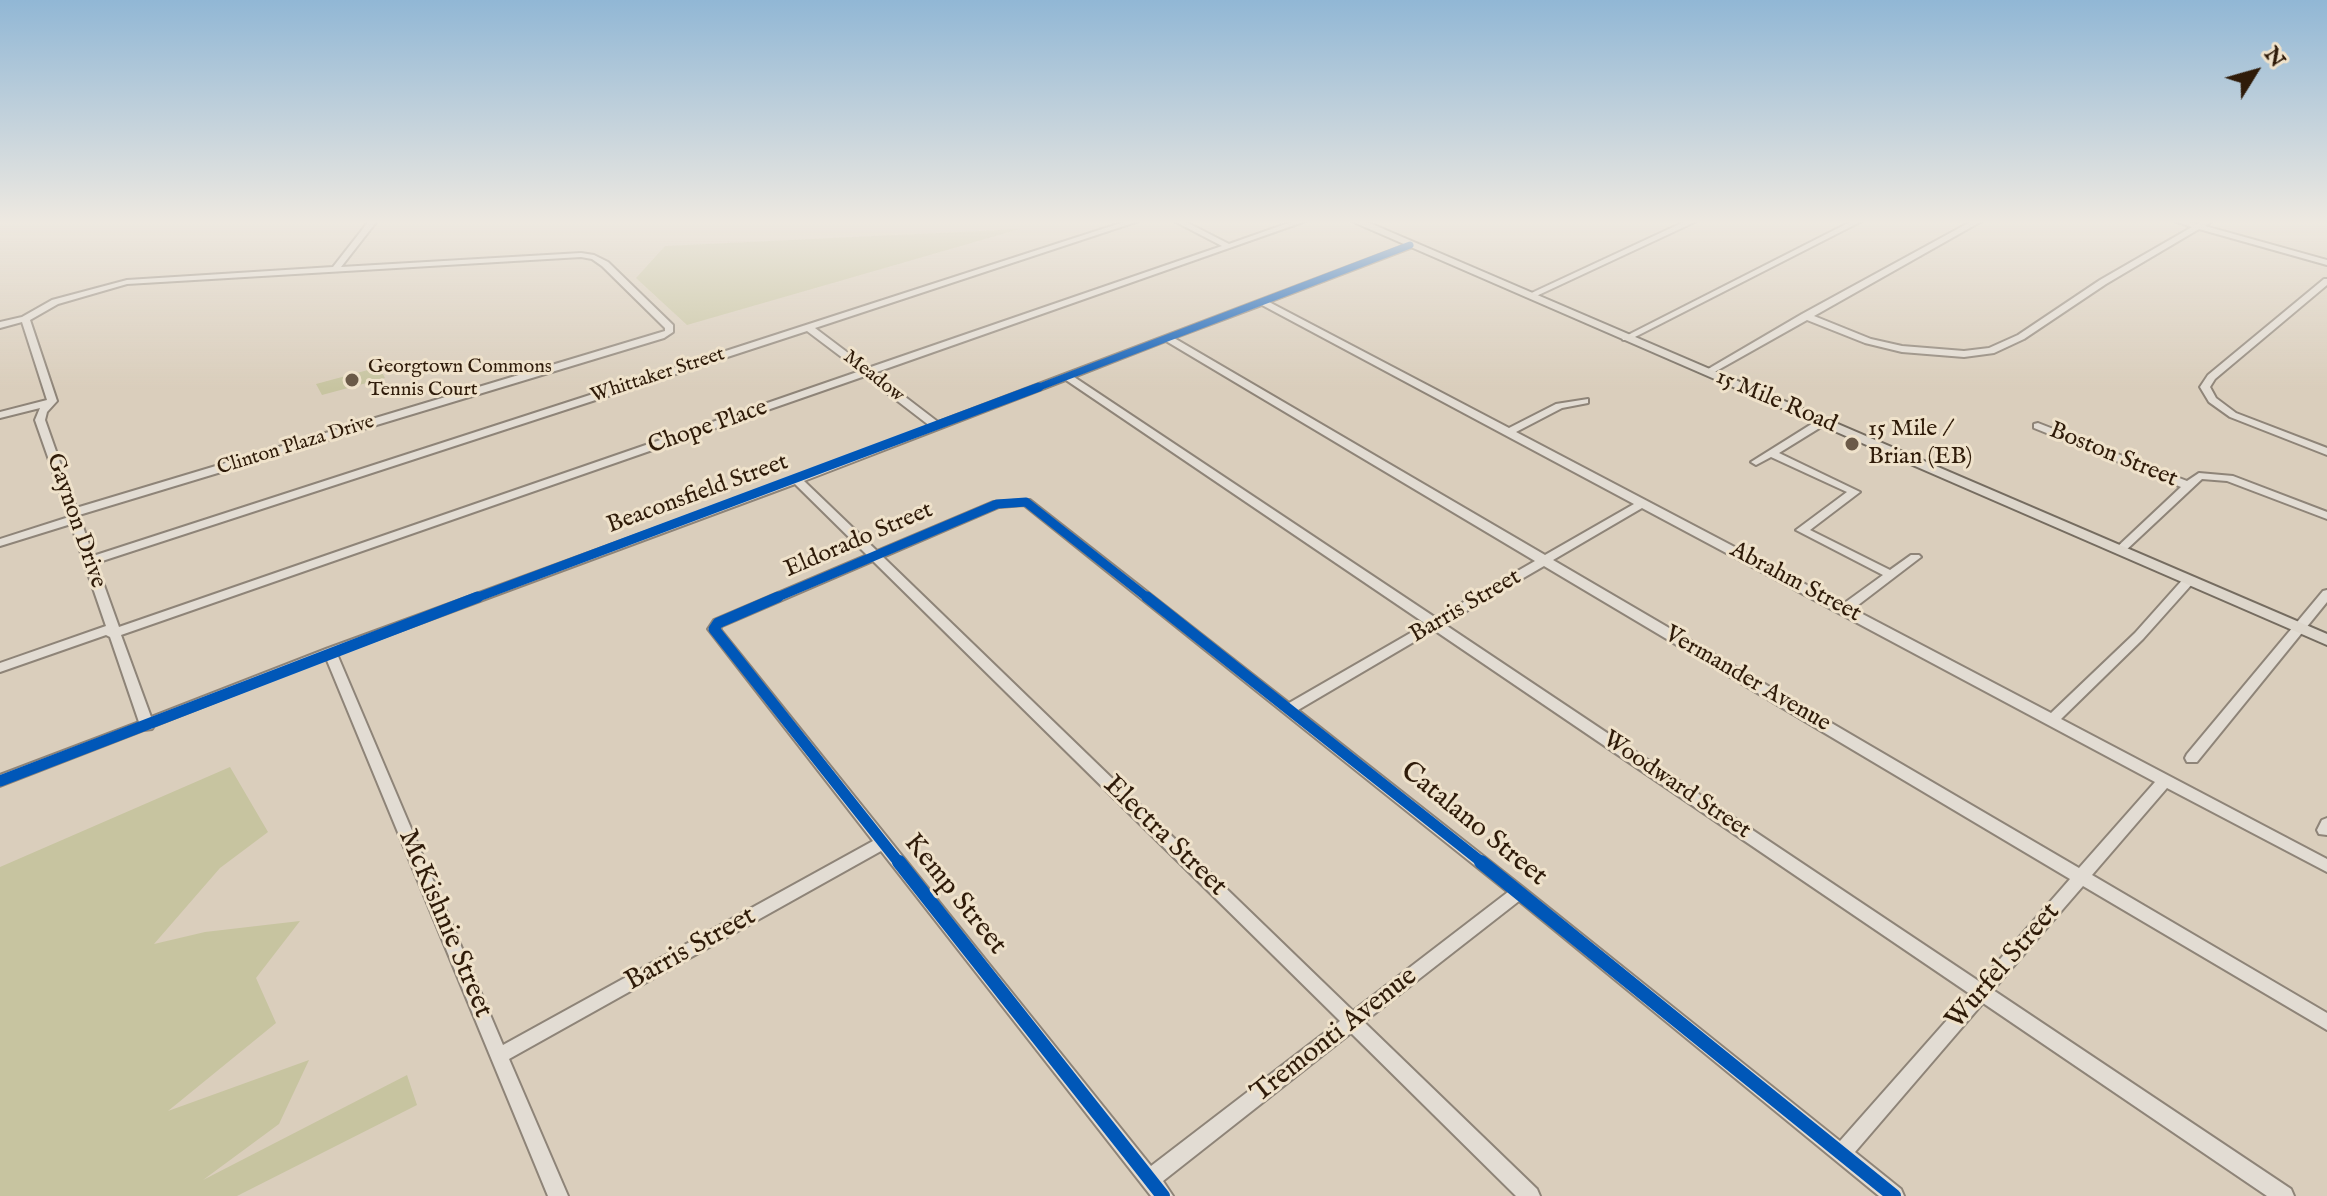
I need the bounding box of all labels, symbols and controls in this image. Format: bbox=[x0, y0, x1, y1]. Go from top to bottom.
north arrow bbox=[2215, 32, 2295, 112]
text: N bbox=[2257, 42, 2291, 74]
street label: Whittaker Street bbox=[588, 343, 728, 409]
street label: Meadow bbox=[838, 346, 908, 408]
place label: Georgtown Commons Tennis Court bbox=[368, 356, 552, 403]
street label: 15 Mile Road bbox=[1711, 364, 1841, 440]
marker: Georgtown Commons Tennis Court bbox=[343, 371, 361, 389]
street label: Chope Place bbox=[645, 394, 771, 462]
street label: Clinton Plaza Drive bbox=[215, 411, 377, 481]
place label: 15 Mile / Brian (EB) bbox=[1868, 416, 1972, 472]
street label: Boston Street bbox=[2045, 417, 2181, 495]
marker: 15 Mile / Brian (EB) bbox=[1843, 435, 1861, 453]
street label: Beaconsfield Street bbox=[603, 449, 793, 541]
street label: Gaynon Drive bbox=[38, 450, 112, 592]
street label: Eldorado Street bbox=[780, 497, 938, 585]
street label: Abrahm Street bbox=[1725, 536, 1865, 630]
street label: Barris Street bbox=[1405, 564, 1527, 650]
street label: Vermander Avenue bbox=[1659, 621, 1835, 739]
street label: Woodward Street bbox=[1596, 726, 1756, 846]
street label: Catalano Street bbox=[1393, 756, 1553, 894]
street label: Electra Street bbox=[1095, 770, 1233, 904]
street label: McKishnie Street bbox=[389, 825, 499, 1023]
street label: Kemp Street bbox=[895, 828, 1013, 962]
street label: Wurfel Street bbox=[1940, 897, 2068, 1037]
street label: Barris Street bbox=[620, 900, 762, 1000]
street label: Tremonti Avenue bbox=[1245, 961, 1425, 1111]

